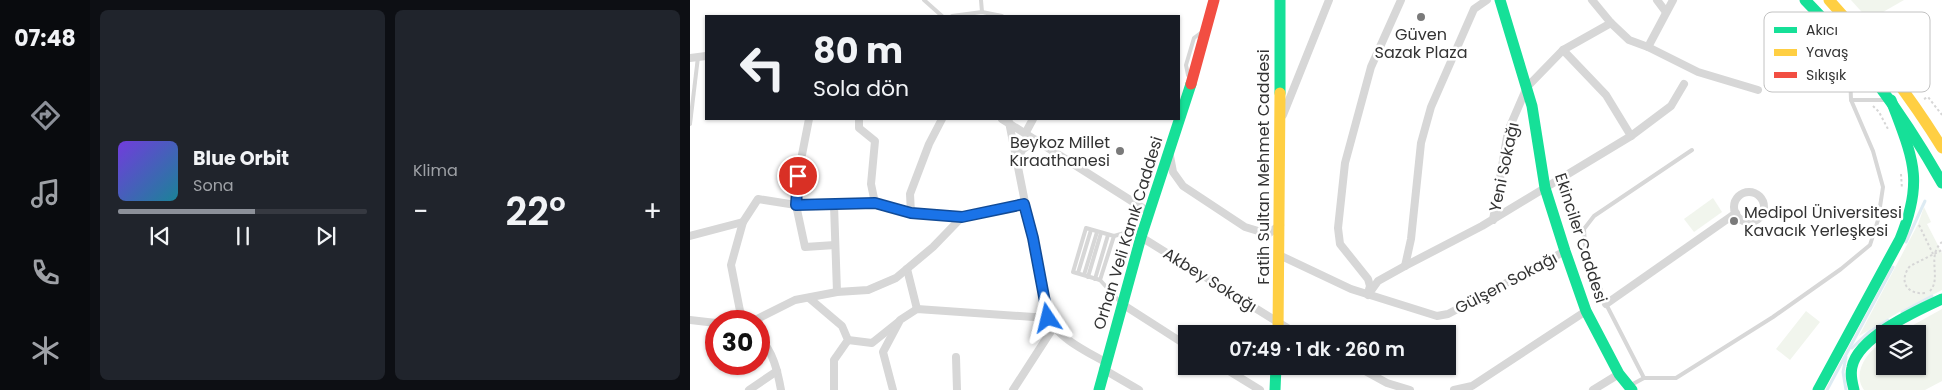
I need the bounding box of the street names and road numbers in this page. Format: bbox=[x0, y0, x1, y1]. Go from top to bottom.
street label: Fatih Sultan Mehmet Caddesi bbox=[1252, 49, 1275, 285]
street label: Yeni Sokağı bbox=[1483, 120, 1525, 214]
street label: Orhan Veli Kanık Caddesi bbox=[1088, 133, 1168, 333]
street label: Ekinciler Caddesi bbox=[1549, 170, 1613, 306]
street label: Akbey Sokağı bbox=[1159, 242, 1261, 318]
street label: Gülşen Sokağı bbox=[1451, 246, 1561, 320]

